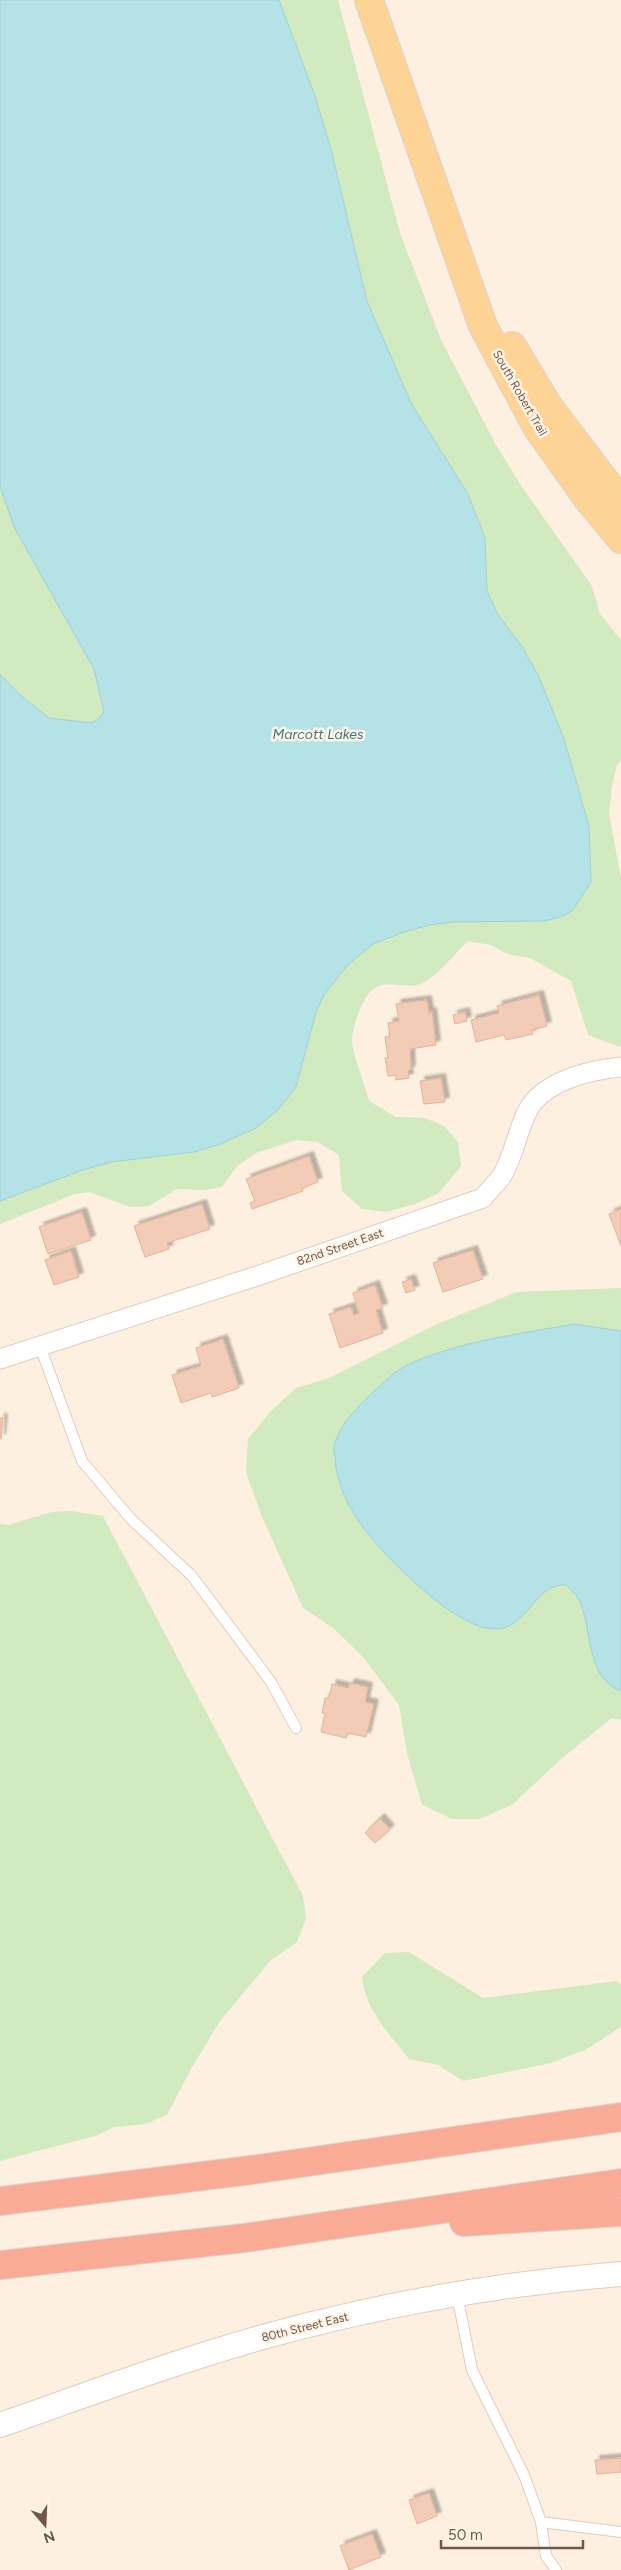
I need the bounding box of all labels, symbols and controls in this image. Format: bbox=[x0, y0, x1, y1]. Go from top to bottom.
street label: South Robert Trail bbox=[490, 348, 550, 438]
water label: Marcott Lakes bbox=[272, 726, 364, 743]
street label: 82nd Street East bbox=[295, 1225, 386, 1268]
street label: 80th Street East bbox=[260, 2309, 350, 2345]
north arrow bbox=[20, 2500, 70, 2550]
scale bar bbox=[441, 2518, 584, 2550]
text: 50 m bbox=[448, 2526, 483, 2544]
text: N bbox=[41, 2527, 57, 2547]

